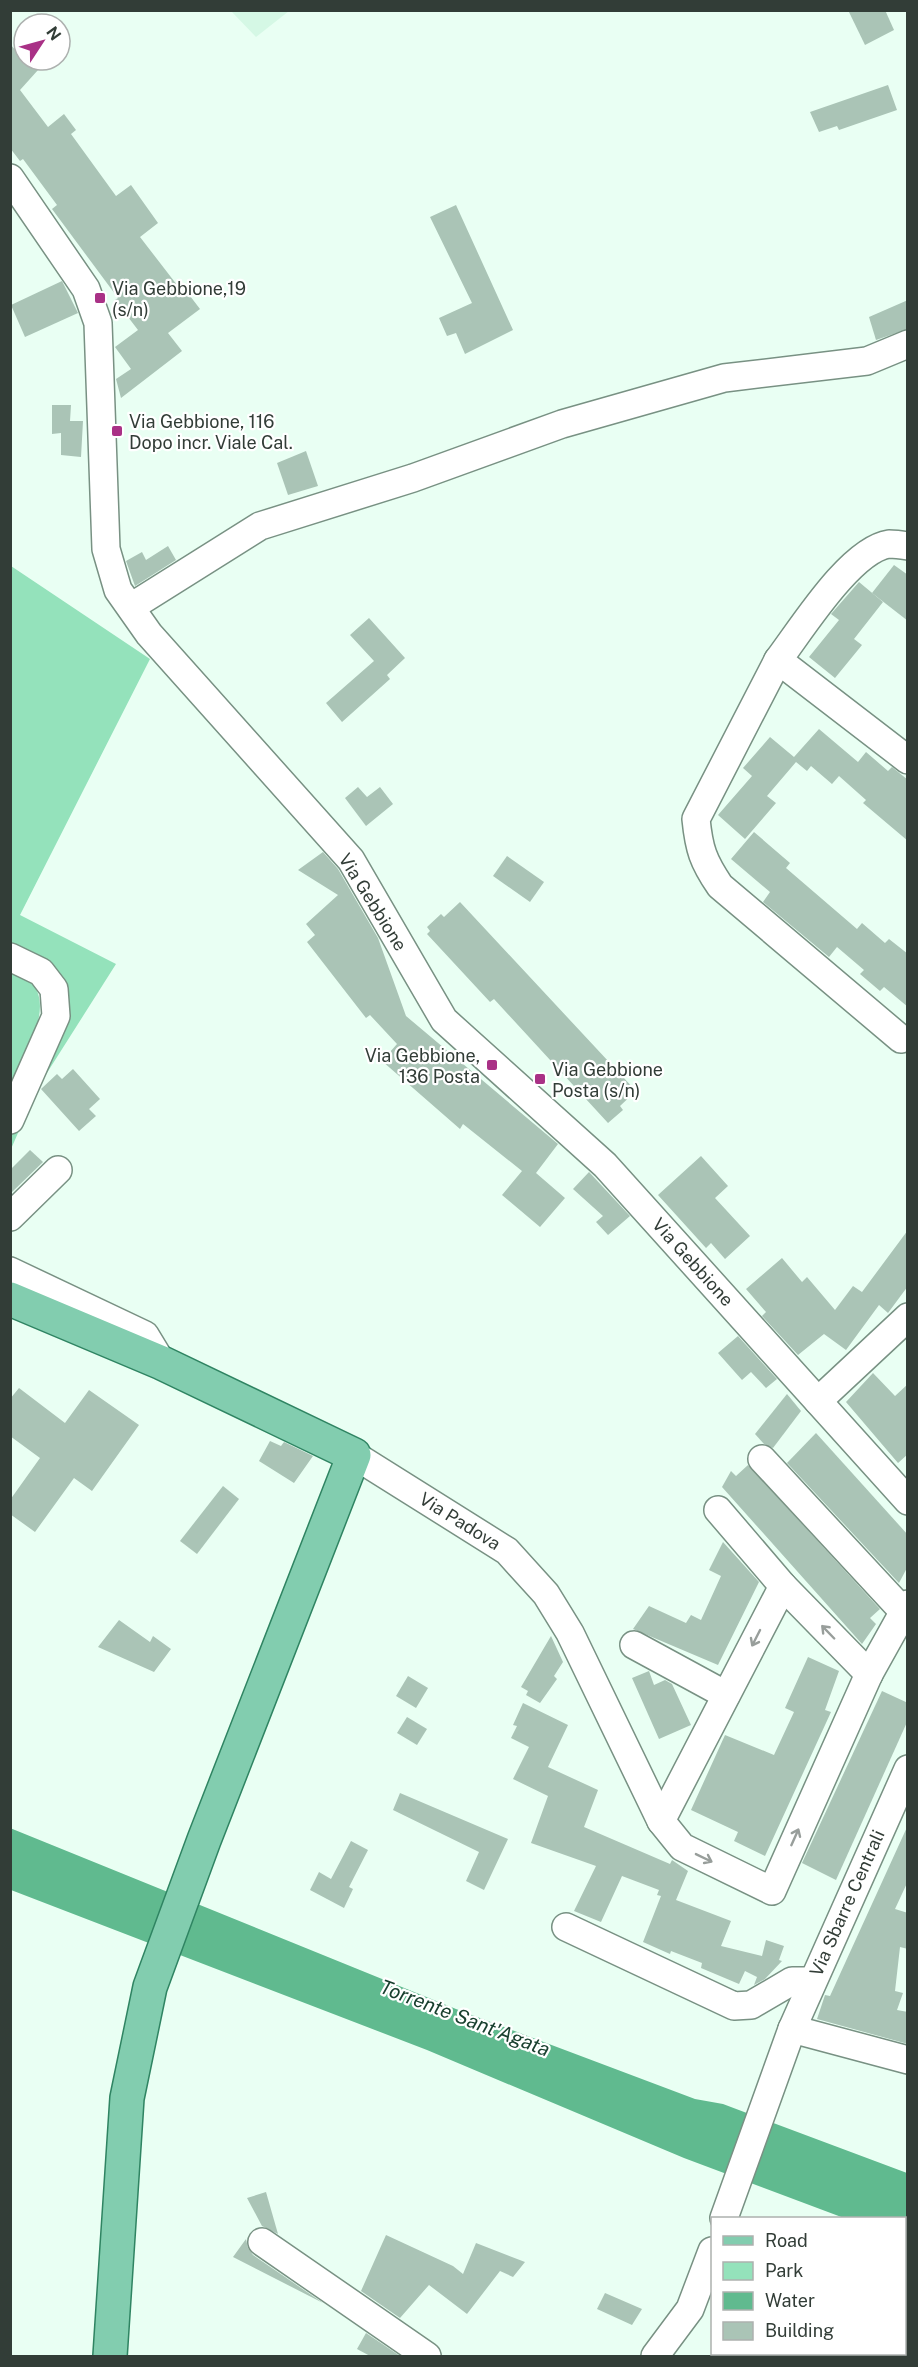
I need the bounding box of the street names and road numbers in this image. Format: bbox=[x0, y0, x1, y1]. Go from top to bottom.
street label: Via Gebbione bbox=[335, 849, 411, 955]
street label: Via Gebbione bbox=[648, 1214, 738, 1310]
street label: Via Padova bbox=[416, 1488, 504, 1554]
street label: Via Sbarre Centrali bbox=[805, 1827, 889, 1979]

